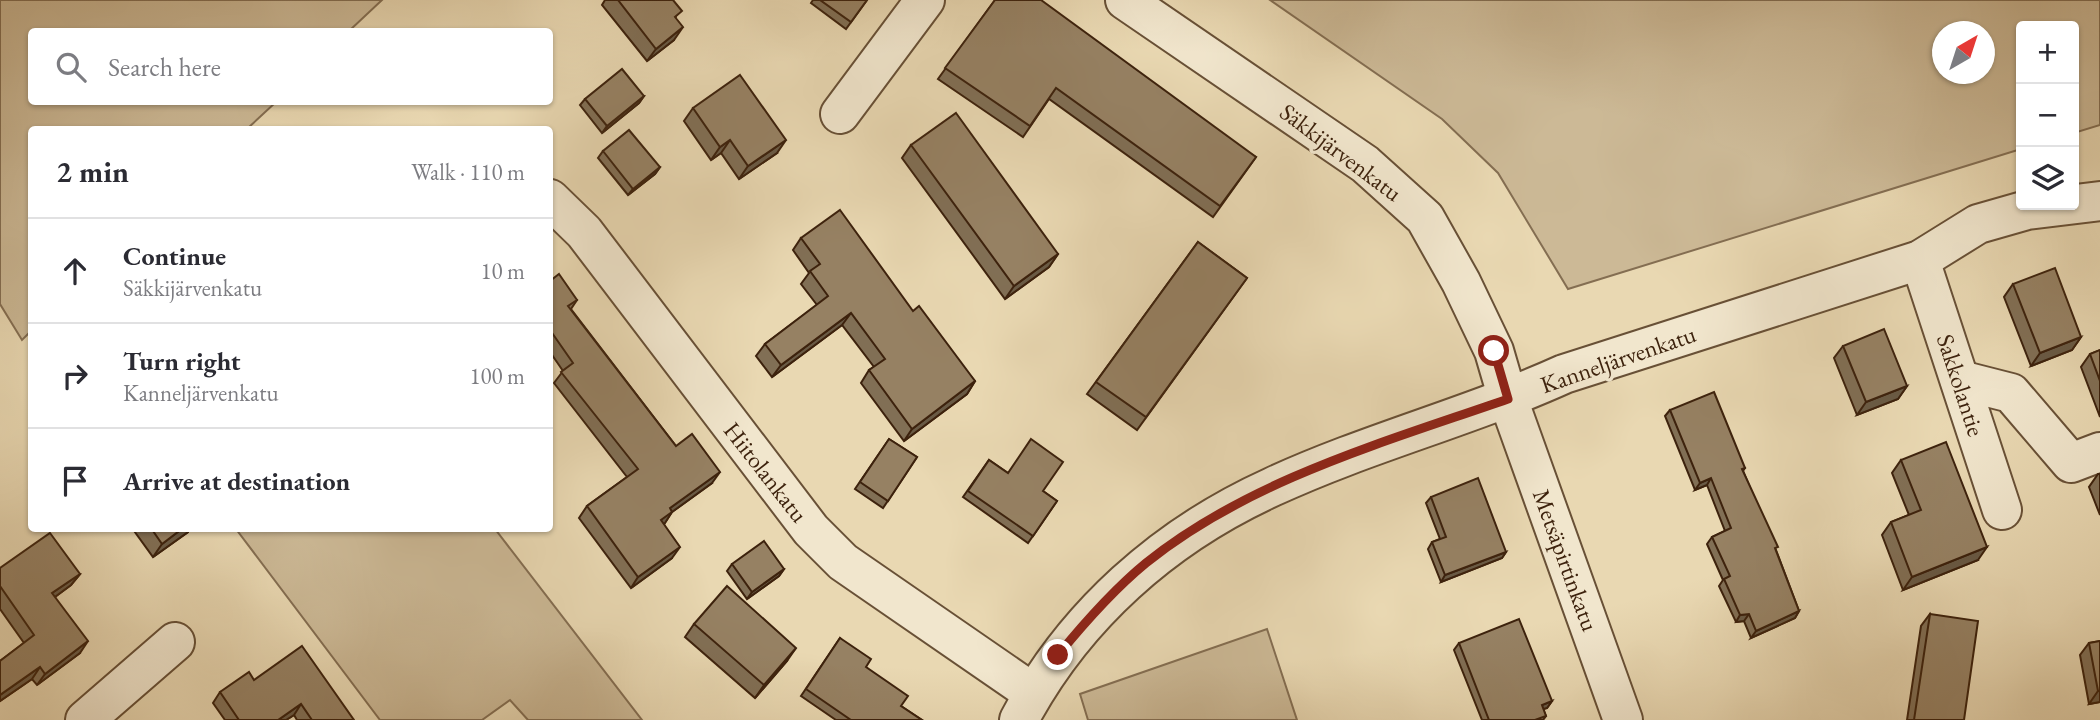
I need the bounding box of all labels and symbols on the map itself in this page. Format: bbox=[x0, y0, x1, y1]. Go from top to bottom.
north arrow bbox=[1932, 21, 1995, 84]
street label: Säkkijärvenkatu bbox=[1274, 96, 1409, 208]
street label: Kanneljärvenkatu bbox=[1536, 318, 1700, 400]
street label: Sakkolantie bbox=[1930, 330, 1992, 440]
route start bbox=[1478, 335, 1509, 366]
street label: Hiitolankatu bbox=[717, 415, 815, 529]
street label: Metsäpirtinkatu bbox=[1526, 485, 1606, 636]
route end bbox=[1042, 639, 1073, 670]

